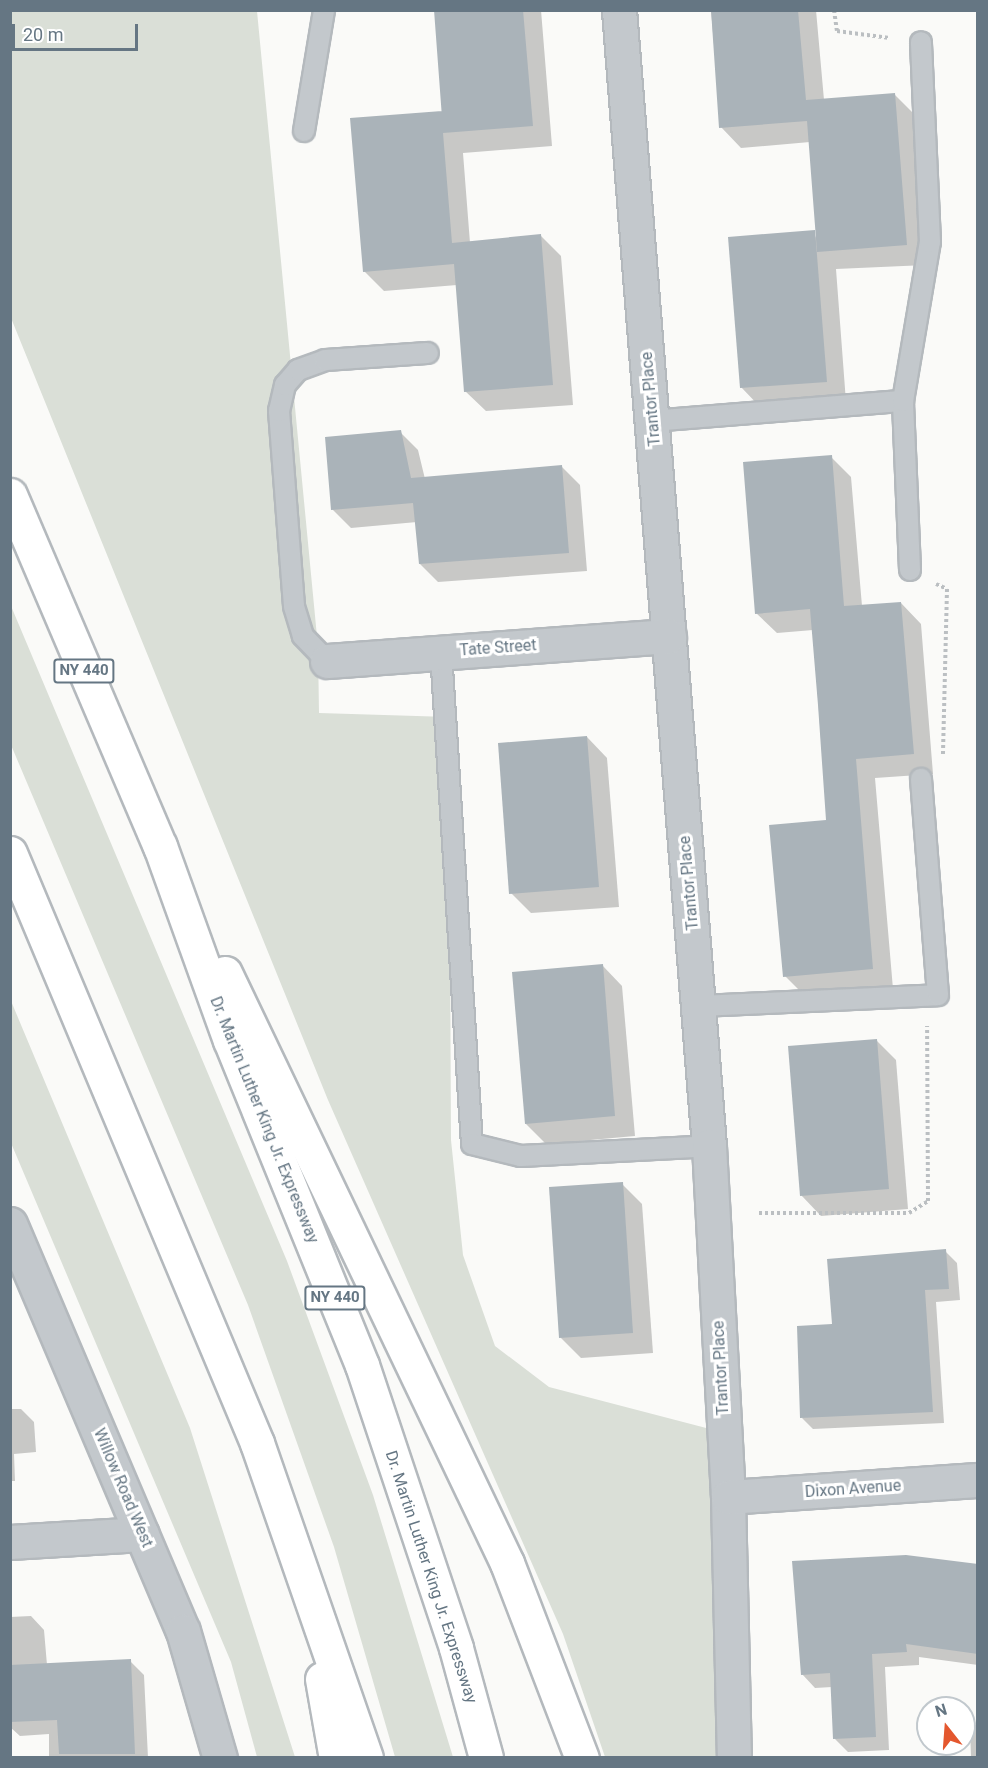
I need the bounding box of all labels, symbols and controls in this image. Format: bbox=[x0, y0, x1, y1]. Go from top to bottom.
scale bar bbox=[15, 12, 141, 50]
text: 20 m bbox=[23, 24, 63, 45]
street label: Trantor Place bbox=[637, 351, 665, 447]
street label: Tate Street bbox=[459, 636, 537, 660]
road number: NY 440 bbox=[52, 659, 116, 683]
street label: Trantor Place bbox=[675, 835, 703, 931]
street label: Dr. Martin Luther King Jr. Expressway bbox=[206, 994, 322, 1246]
road number: NY 440 bbox=[304, 1286, 366, 1310]
street label: Trantor Place bbox=[709, 1320, 733, 1416]
street label: Willow Road West bbox=[89, 1426, 157, 1550]
street label: Dr. Martin Luther King Jr. Expressway bbox=[381, 1448, 481, 1706]
street label: Dixon Avenue bbox=[804, 1476, 902, 1502]
north arrow bbox=[916, 1696, 976, 1756]
text: N bbox=[933, 1699, 949, 1721]

